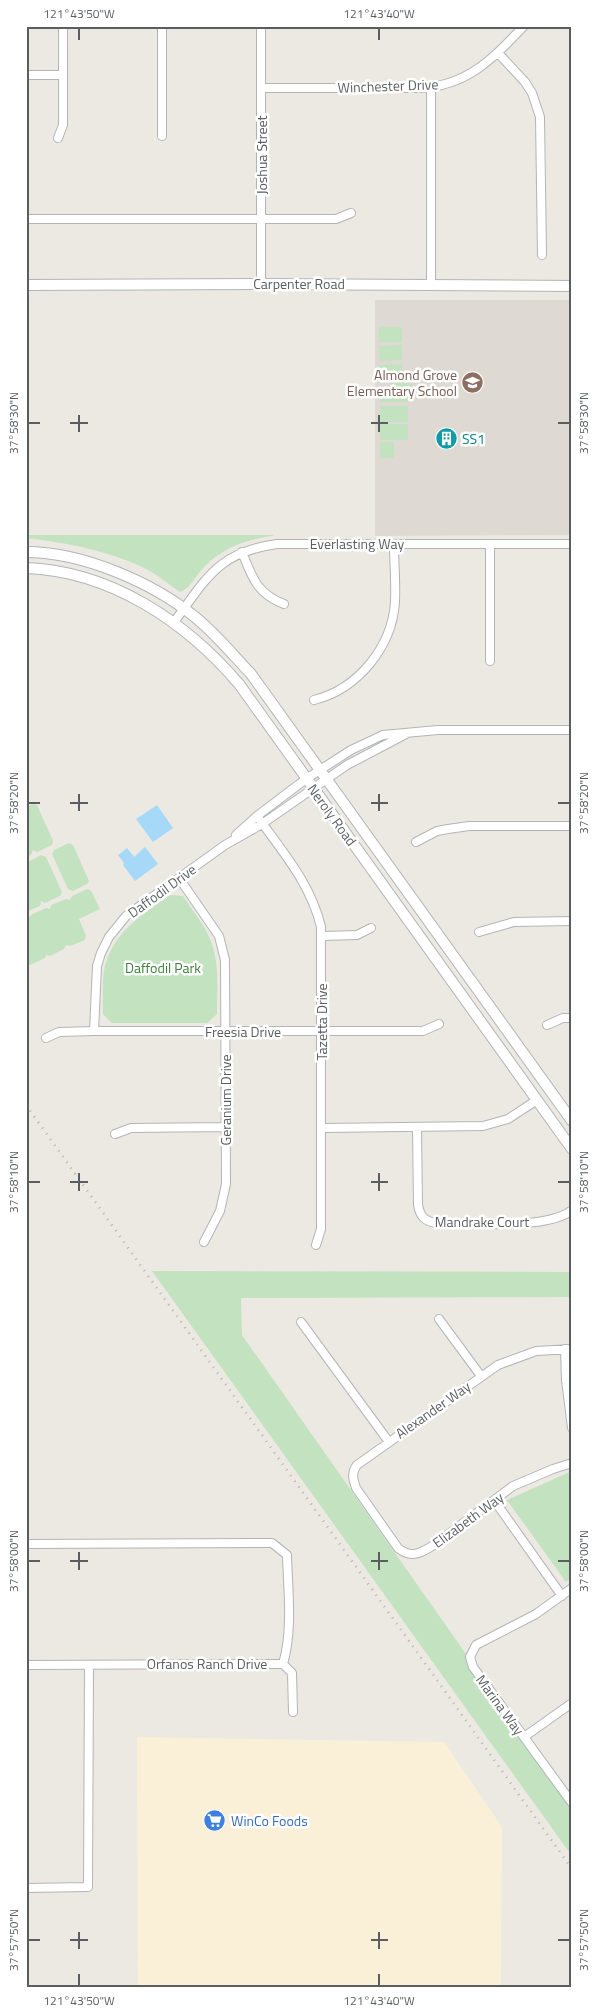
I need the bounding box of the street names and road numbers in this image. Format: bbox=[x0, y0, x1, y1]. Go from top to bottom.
street label: Winchester Drive bbox=[337, 73, 439, 98]
street label: Joshua Street bbox=[251, 115, 272, 195]
street label: Carpenter Road bbox=[253, 273, 345, 294]
street label: Everlasting Way bbox=[310, 533, 405, 554]
street label: Neroly Road bbox=[303, 779, 362, 850]
street label: Daffodil Drive bbox=[123, 859, 200, 923]
street label: Tazetta Drive bbox=[311, 983, 332, 1061]
street label: Freesia Drive bbox=[205, 1021, 281, 1042]
street label: Geranium Drive bbox=[215, 1055, 236, 1145]
street label: Mandrake Court bbox=[435, 1211, 529, 1232]
street label: Alexander Way bbox=[391, 1376, 475, 1443]
street label: Elizabeth Way bbox=[428, 1487, 508, 1553]
street label: Orfanos Ranch Drive bbox=[147, 1653, 267, 1674]
street label: Marina Way bbox=[471, 1670, 530, 1739]

